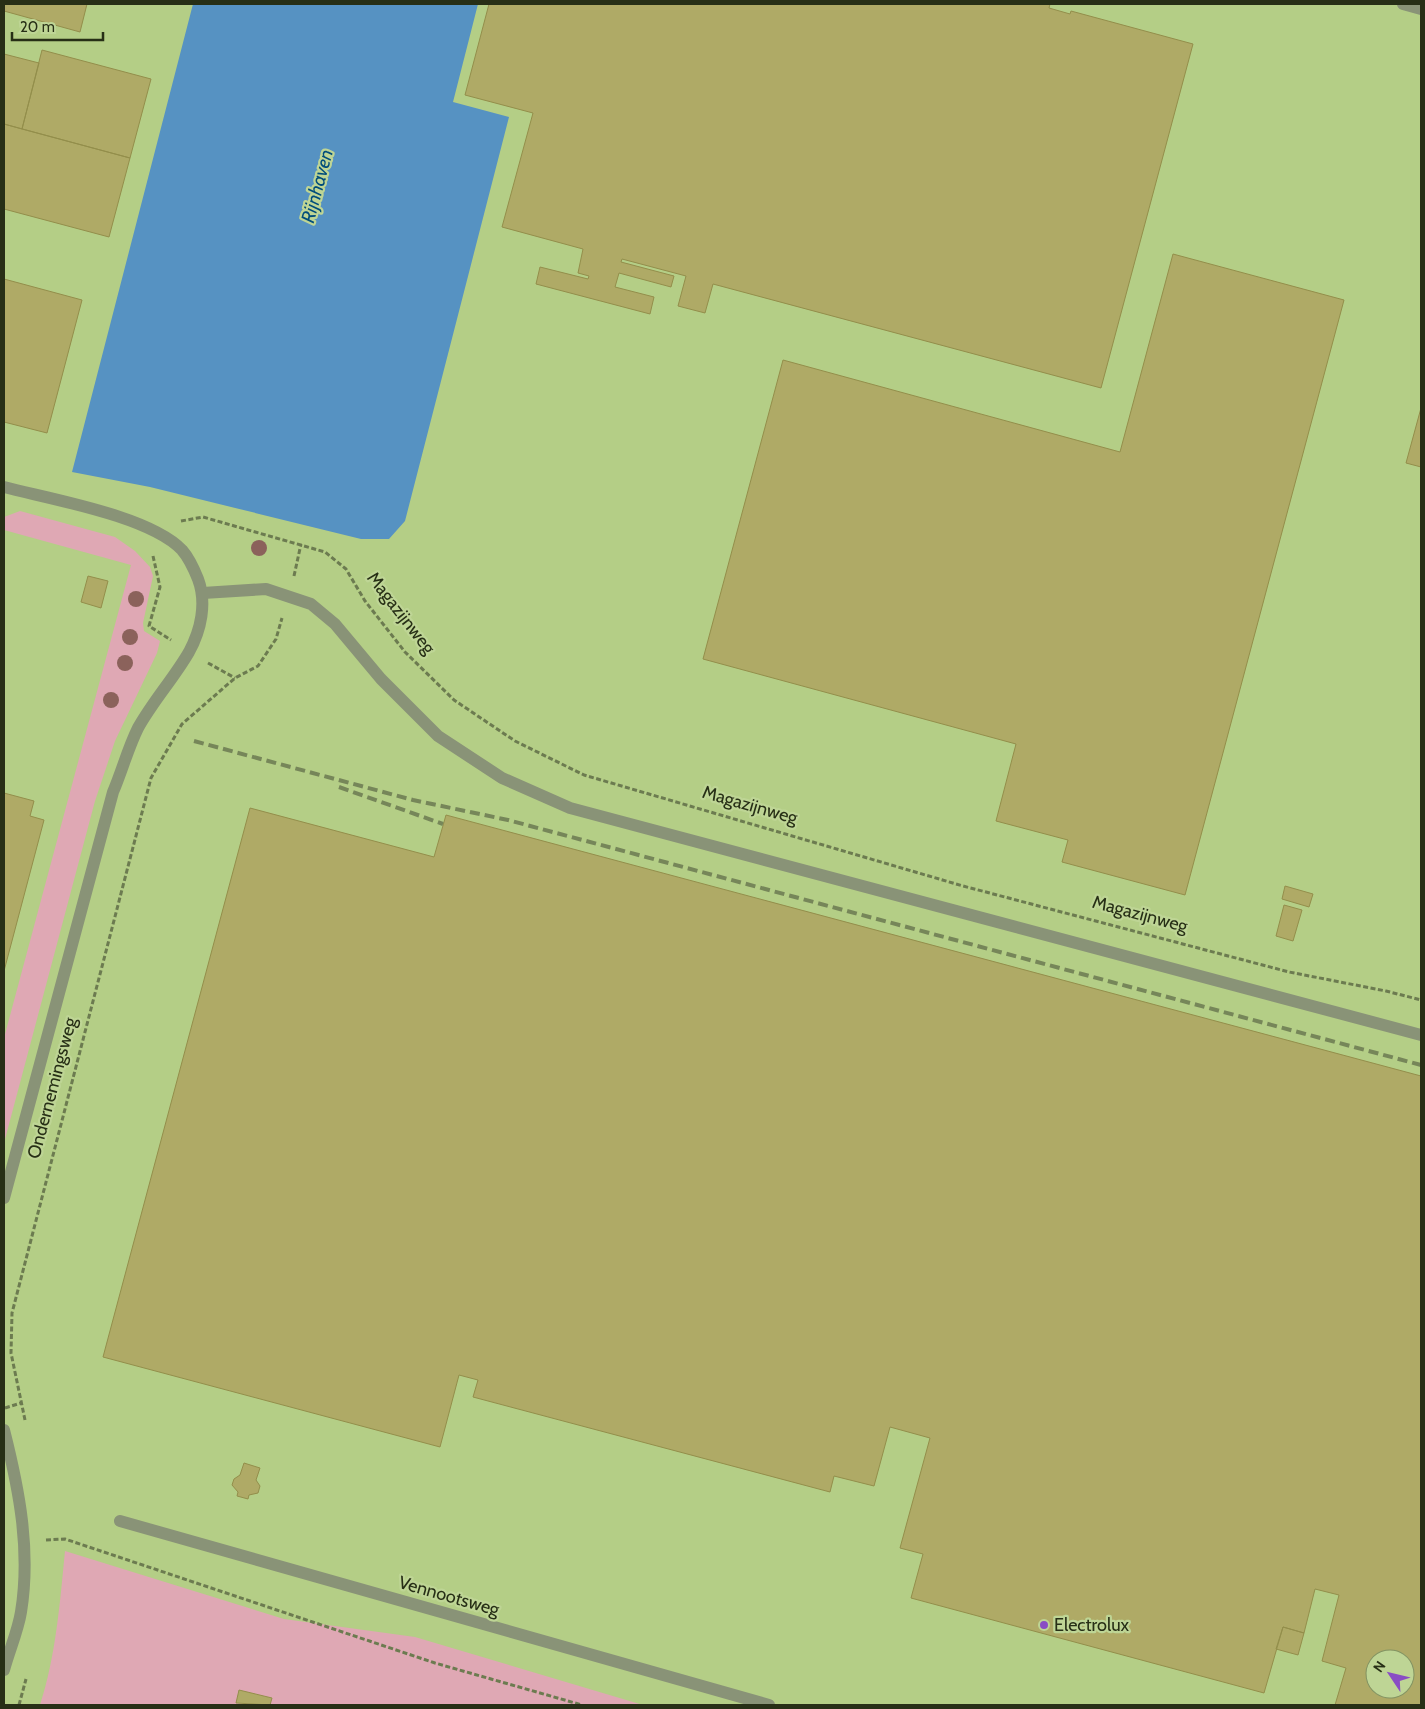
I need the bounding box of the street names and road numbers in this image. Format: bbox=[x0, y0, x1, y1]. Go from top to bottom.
street label: Magazijnweg bbox=[362, 568, 440, 659]
street label: Magazijnweg bbox=[700, 781, 801, 829]
street label: Magazijnweg bbox=[1090, 891, 1191, 938]
street label: Ondernemingsweg bbox=[23, 1014, 82, 1161]
street label: Vennootsweg bbox=[396, 1571, 503, 1621]

